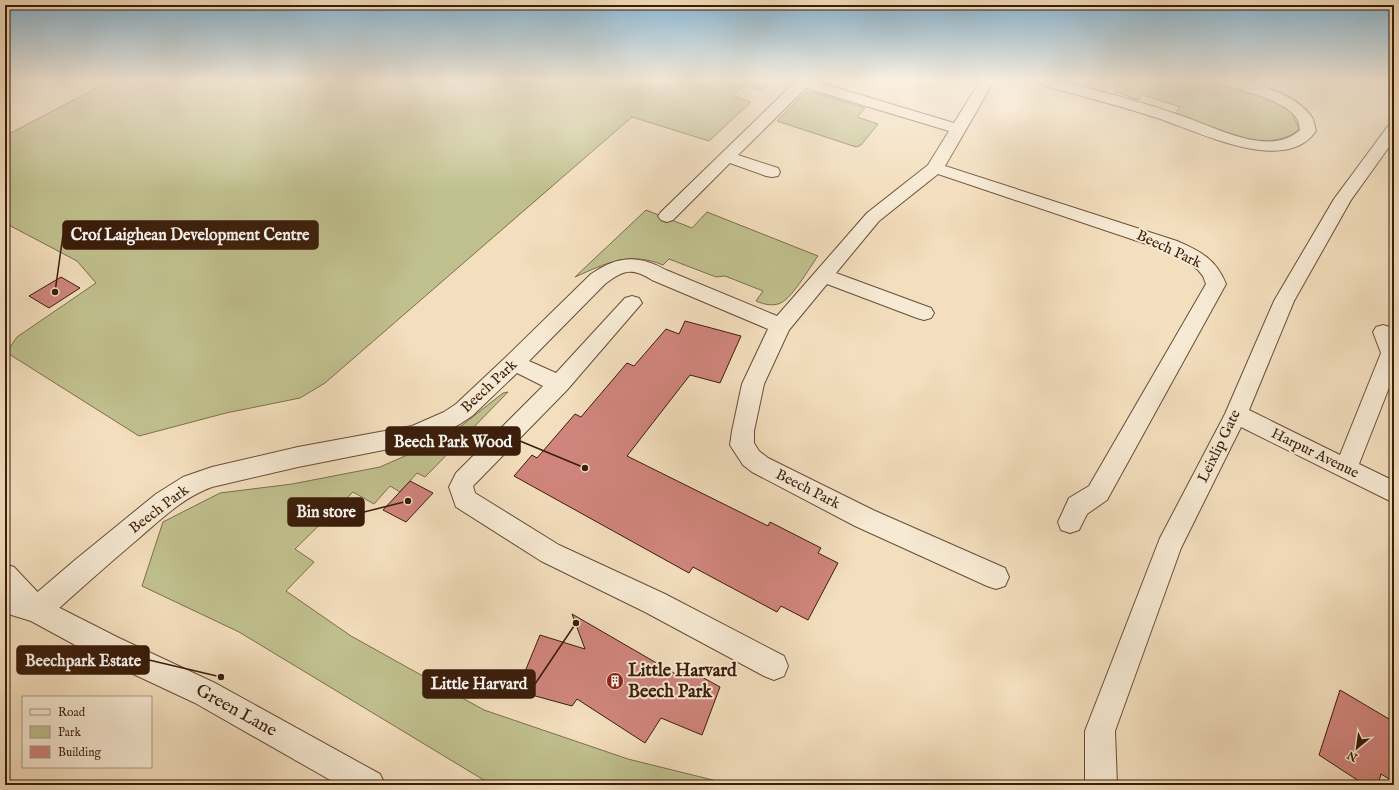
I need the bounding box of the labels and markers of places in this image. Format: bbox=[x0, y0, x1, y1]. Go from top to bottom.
callout: Croí Laighean Development Centre bbox=[63, 221, 318, 249]
callout: Beech Park Wood bbox=[386, 427, 520, 455]
callout: Bin store bbox=[288, 498, 364, 526]
callout: Beechpark Estate bbox=[17, 646, 149, 674]
place label: Little Harvard Beech Park bbox=[628, 660, 737, 704]
callout: Little Harvard bbox=[423, 670, 535, 698]
building icon: Little Harvard Beech Park bbox=[605, 671, 625, 691]

